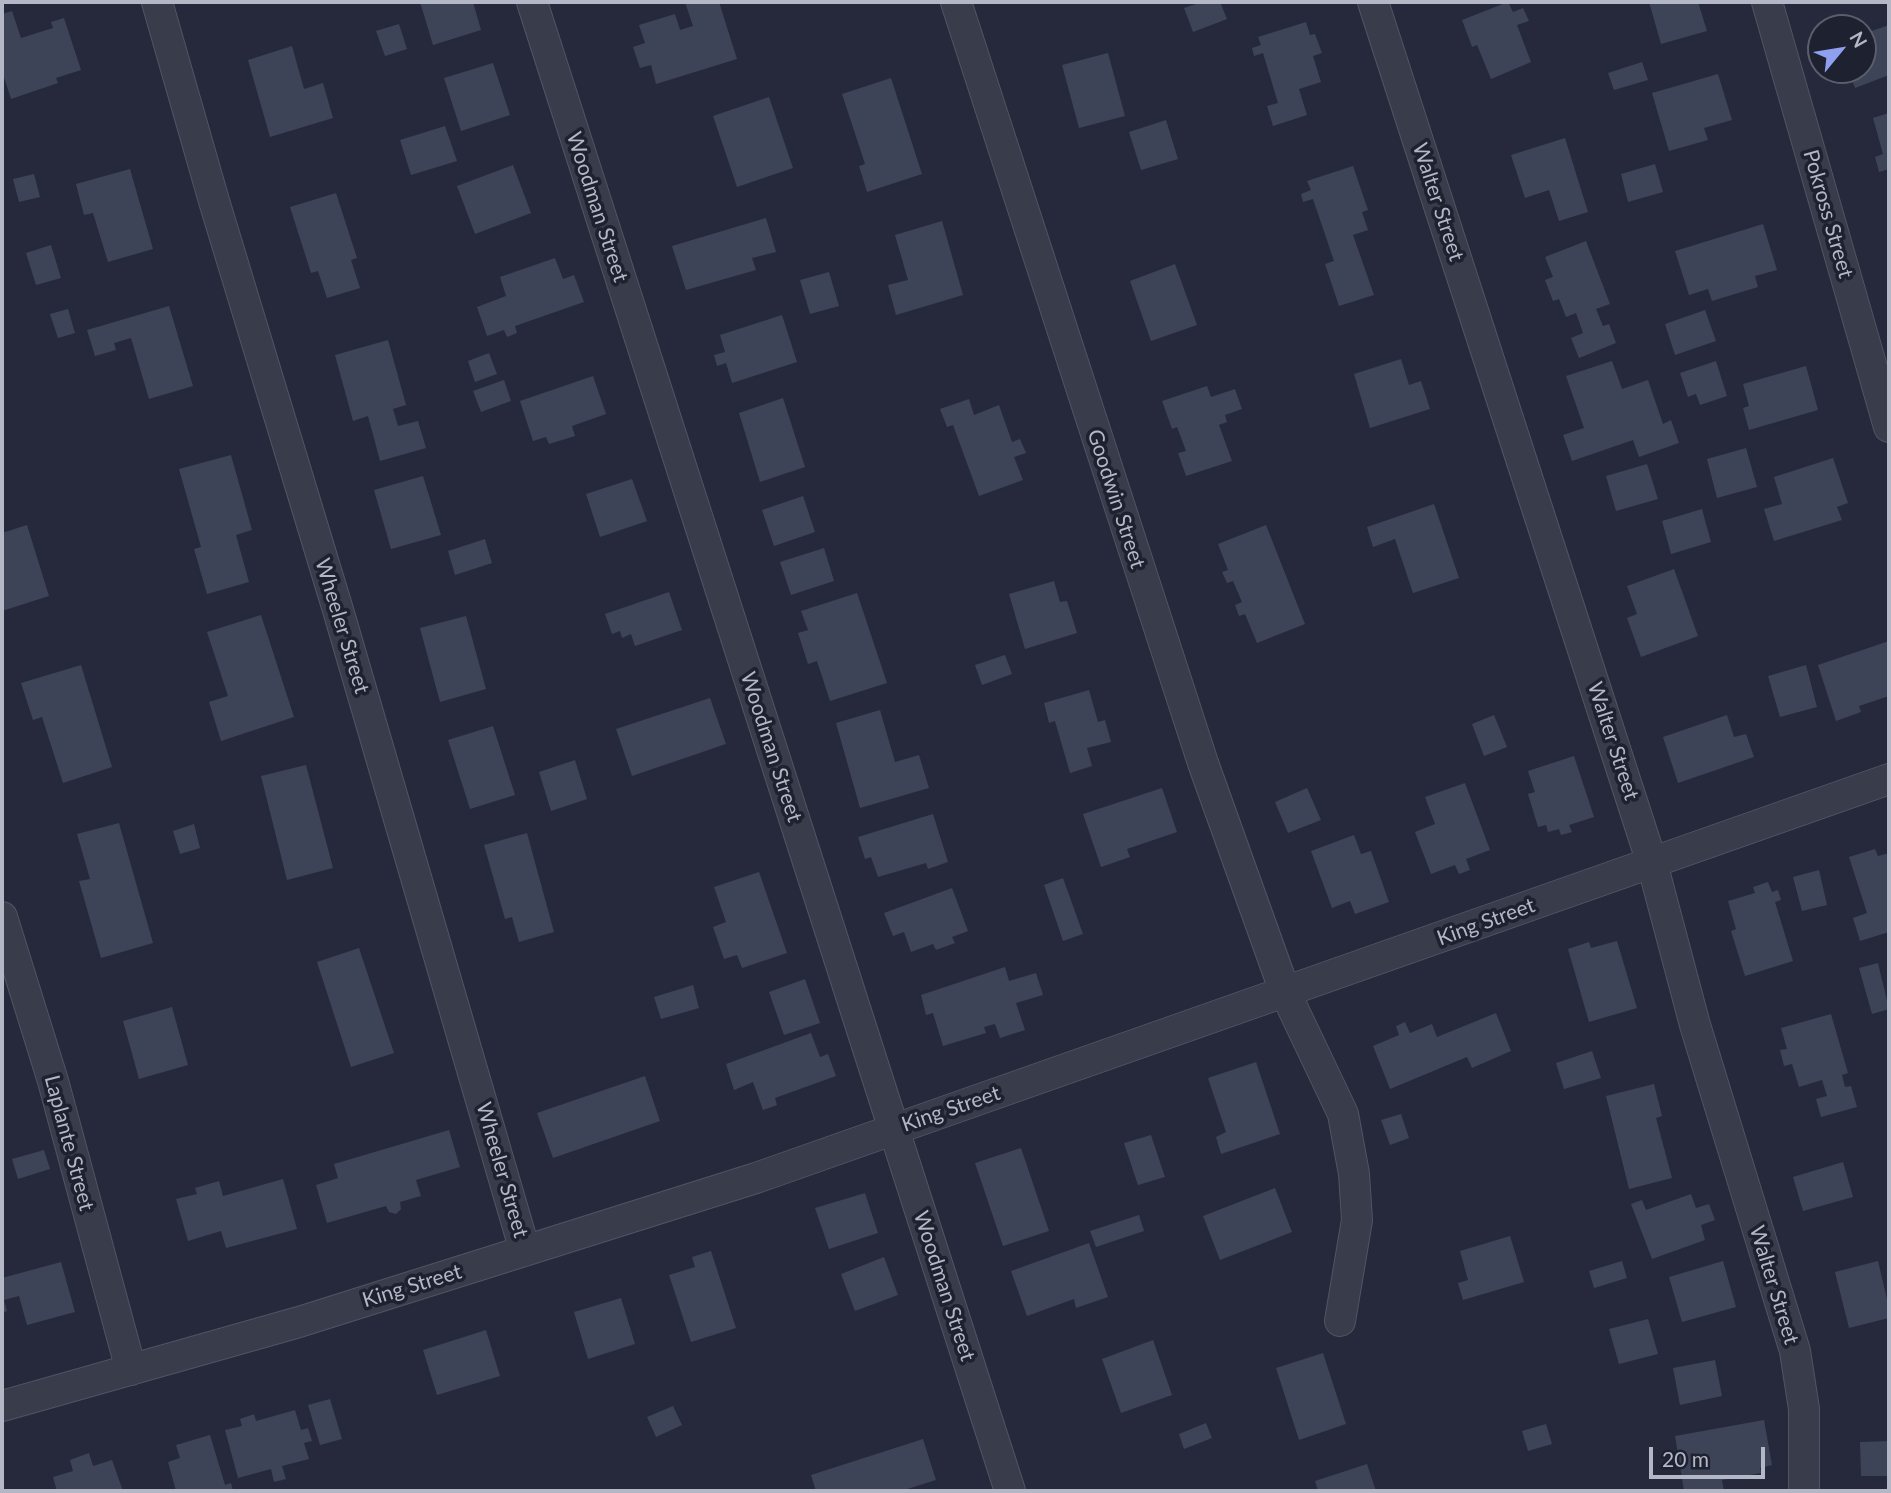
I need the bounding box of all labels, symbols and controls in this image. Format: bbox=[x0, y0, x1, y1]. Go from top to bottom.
north arrow bbox=[1807, 14, 1877, 84]
text: N bbox=[1845, 27, 1873, 51]
street label: Woodman Street bbox=[561, 129, 633, 285]
street label: Walter Street bbox=[1407, 140, 1469, 264]
street label: Pokross Street bbox=[1798, 147, 1858, 281]
street label: Goodwin Street bbox=[1082, 426, 1150, 572]
street label: Wheeler Street bbox=[310, 555, 374, 697]
street label: Woodman Street bbox=[735, 669, 807, 825]
street label: Walter Street bbox=[1582, 679, 1644, 803]
street label: King Street bbox=[1434, 893, 1538, 951]
street label: Laplante Street bbox=[39, 1073, 99, 1213]
street label: King Street bbox=[899, 1080, 1003, 1138]
street label: Wheeler Street bbox=[471, 1099, 533, 1241]
street label: Woodman Street bbox=[908, 1208, 980, 1364]
street label: Walter Street bbox=[1744, 1223, 1804, 1347]
street label: King Street bbox=[359, 1259, 465, 1313]
scale bar bbox=[1653, 1434, 1769, 1478]
text: 20 m bbox=[1662, 1446, 1709, 1471]

